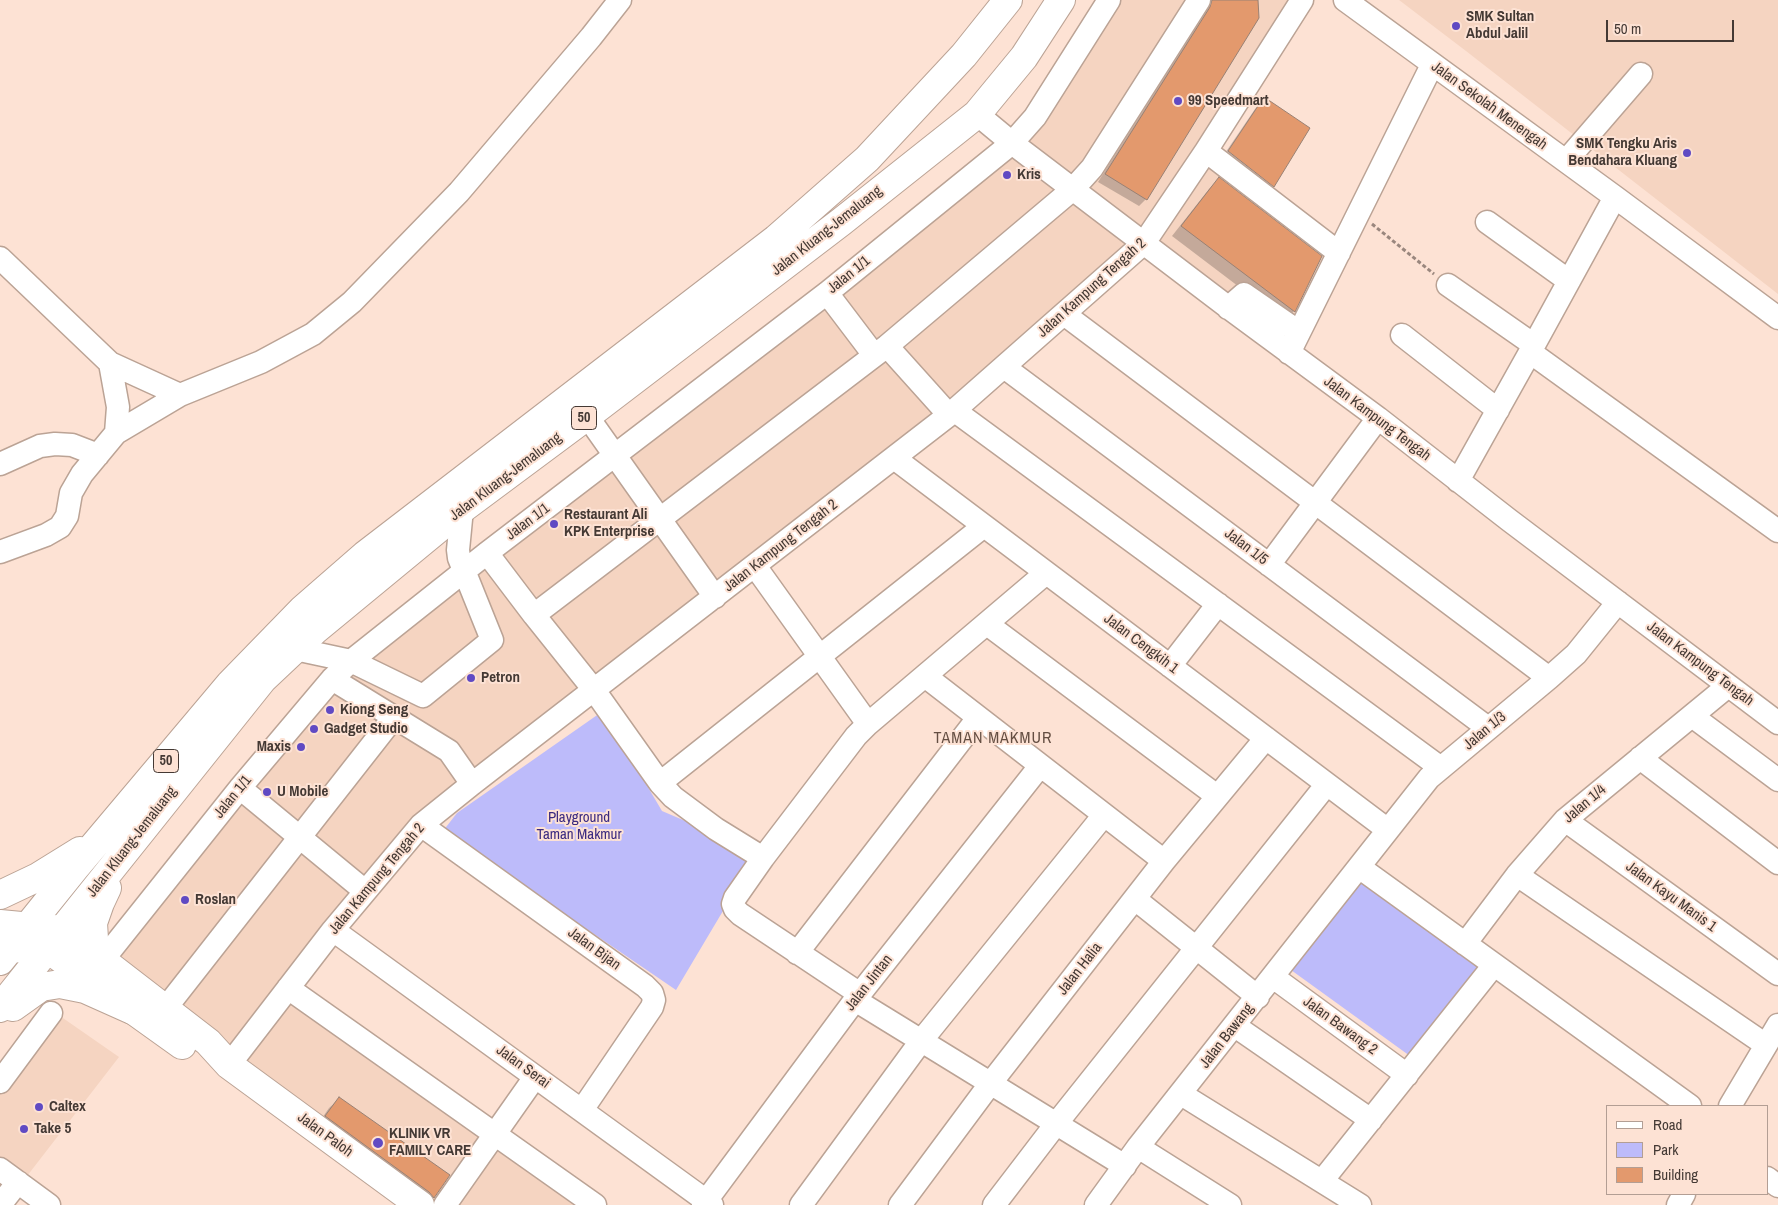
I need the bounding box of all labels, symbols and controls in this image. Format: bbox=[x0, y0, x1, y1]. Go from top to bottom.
place label: SMK Sultan Abdul Jalil bbox=[1466, 8, 1534, 43]
scale bar bbox=[1608, 10, 1736, 42]
text: 50 m bbox=[1614, 18, 1641, 39]
marker: SMK Sultan Abdul Jalil bbox=[1450, 20, 1462, 32]
street label: Jalan Sekolah Menengah bbox=[1428, 58, 1550, 154]
place label: 99 Speedmart bbox=[1188, 92, 1269, 110]
marker: 99 Speedmart bbox=[1172, 95, 1184, 107]
place label: SMK Tengku Aris Bendahara Kluang bbox=[1568, 135, 1677, 170]
marker: SMK Tengku Aris Bendahara Kluang bbox=[1681, 147, 1693, 159]
place label: Kris bbox=[1017, 166, 1041, 184]
marker: Kris bbox=[1001, 169, 1013, 181]
street label: Jalan Kluang-Jemaluang bbox=[768, 182, 886, 280]
street label: Jalan Kampung Tengah 2 bbox=[1034, 235, 1150, 341]
street label: Jalan 1/1 bbox=[824, 252, 874, 298]
street label: Jalan Kampung Tengah bbox=[1320, 373, 1434, 465]
road number: 50 bbox=[572, 406, 596, 429]
street label: Jalan Kluang-Jemaluang bbox=[447, 429, 565, 525]
street label: Jalan Kampung Tengah 2 bbox=[720, 496, 842, 596]
street label: Jalan 1/1 bbox=[503, 500, 553, 544]
place label: Restaurant Ali KPK Enterprise bbox=[564, 506, 654, 541]
marker: Restaurant Ali KPK Enterprise bbox=[548, 518, 560, 530]
street label: Jalan 1/5 bbox=[1221, 525, 1271, 569]
street label: Jalan Cengkih 1 bbox=[1100, 610, 1182, 678]
street label: Jalan Kampung Tengah bbox=[1643, 618, 1757, 710]
place label: Petron bbox=[481, 669, 520, 687]
marker: Petron bbox=[465, 672, 477, 684]
place label: Kiong Seng bbox=[340, 701, 408, 719]
marker: Kiong Seng bbox=[324, 704, 336, 716]
street label: Jalan 1/3 bbox=[1460, 708, 1510, 754]
place label: Gadget Studio bbox=[324, 720, 408, 738]
marker: Gadget Studio bbox=[308, 723, 320, 735]
district label: TAMAN MAKMUR bbox=[932, 729, 1054, 749]
place label: Maxis bbox=[257, 738, 291, 756]
marker: Maxis bbox=[295, 741, 307, 753]
road number: 50 bbox=[154, 749, 178, 772]
street label: Jalan 1/1 bbox=[210, 772, 256, 822]
street label: Jalan 1/4 bbox=[1560, 781, 1610, 827]
street label: Jalan Kluang-Jemaluang bbox=[83, 783, 181, 901]
place label: U Mobile bbox=[277, 783, 328, 801]
marker: U Mobile bbox=[261, 786, 273, 798]
park label: Playground Taman Makmur bbox=[537, 809, 621, 844]
street label: Jalan Kampung Tengah 2 bbox=[325, 820, 429, 938]
street label: Jalan Kayu Manis 1 bbox=[1622, 858, 1720, 936]
place label: Roslan bbox=[195, 891, 236, 909]
marker: Roslan bbox=[179, 894, 191, 906]
street label: Jalan Bijan bbox=[564, 924, 624, 974]
street label: Jalan Halia bbox=[1054, 939, 1106, 999]
street label: Jalan Jintan bbox=[841, 951, 897, 1015]
street label: Jalan Bawang 2 bbox=[1299, 993, 1381, 1059]
street label: Jalan Bawang bbox=[1196, 1000, 1258, 1072]
street label: Jalan Serai bbox=[493, 1041, 553, 1093]
place label: Caltex bbox=[49, 1098, 86, 1116]
marker: Caltex bbox=[33, 1101, 45, 1113]
legend bbox=[1606, 1105, 1768, 1195]
street label: Jalan Paloh bbox=[294, 1109, 356, 1161]
text: Road bbox=[1653, 1114, 1682, 1135]
place label: Take 5 bbox=[34, 1120, 71, 1138]
marker: Take 5 bbox=[18, 1123, 30, 1135]
place label: KLINIK VR FAMILY CARE bbox=[389, 1125, 471, 1160]
marker: KLINIK VR FAMILY CARE bbox=[371, 1136, 385, 1150]
text: Park bbox=[1653, 1139, 1678, 1160]
text: Building bbox=[1653, 1164, 1698, 1185]

